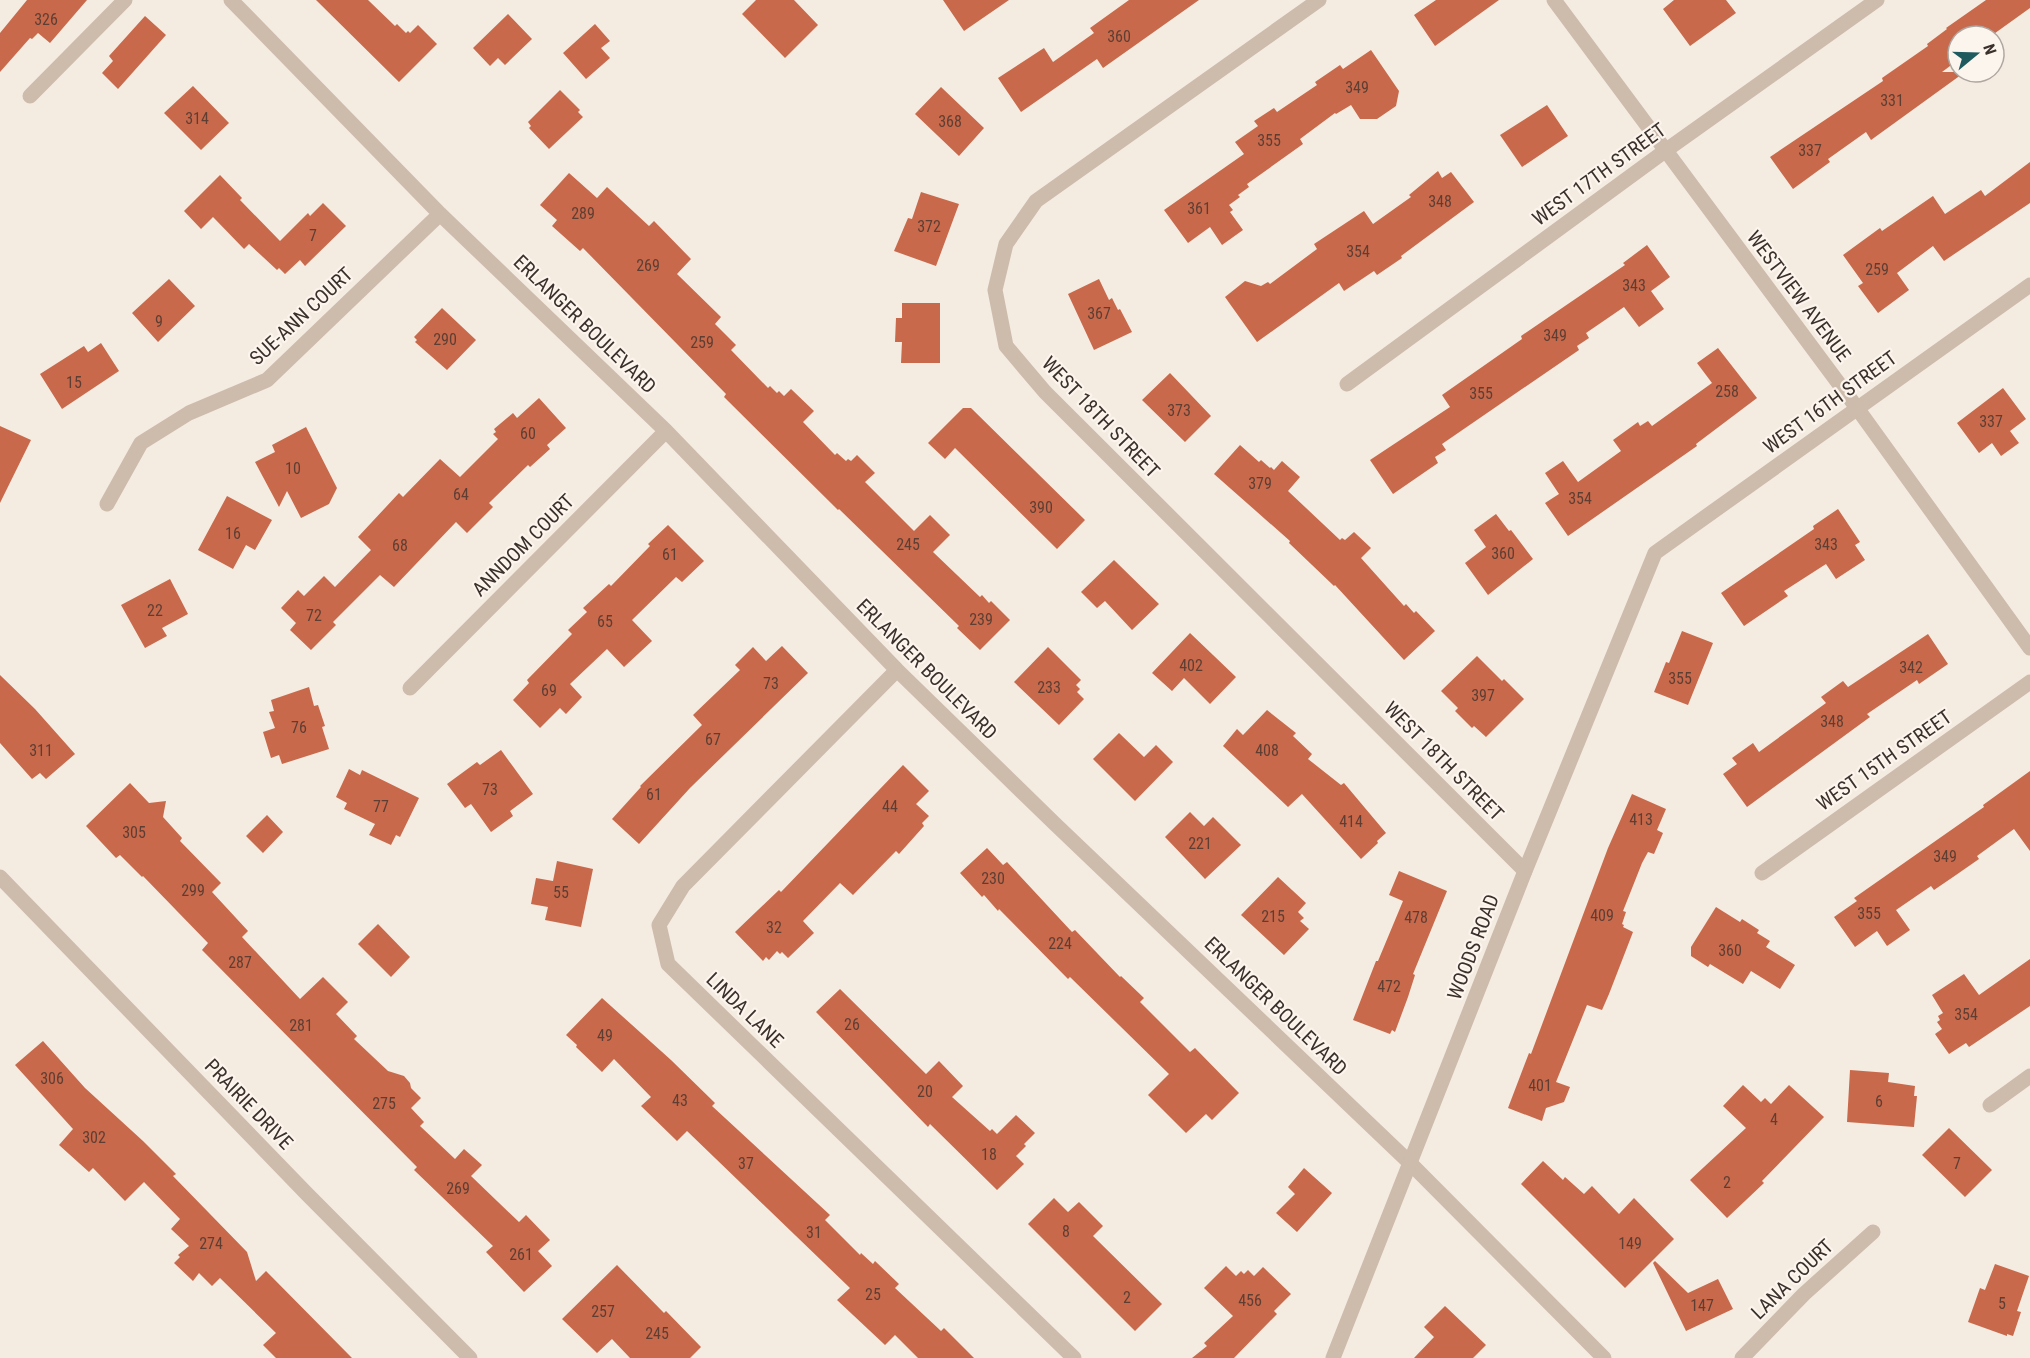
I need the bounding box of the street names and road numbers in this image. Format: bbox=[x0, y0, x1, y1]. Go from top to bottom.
street label: WEST 17TH STREET bbox=[1528, 118, 1670, 230]
street label: WESTVIEW AVENUE bbox=[1742, 226, 1856, 366]
street label: ERLANGER BOULEVARD bbox=[509, 250, 661, 398]
street label: SUE-ANN COURT bbox=[244, 262, 358, 370]
street label: WEST 16TH STREET bbox=[1759, 346, 1901, 458]
street label: WEST 18TH STREET bbox=[1037, 351, 1165, 483]
street label: ANNDOM COURT bbox=[467, 489, 579, 601]
street label: ERLANGER BOULEVARD bbox=[852, 594, 1002, 744]
street label: WEST 18TH STREET bbox=[1379, 696, 1509, 826]
street label: WEST 15TH STREET bbox=[1812, 705, 1956, 815]
street label: WOODS ROAD bbox=[1442, 891, 1504, 1003]
street label: ERLANGER BOULEVARD bbox=[1200, 932, 1352, 1080]
street label: LINDA LANE bbox=[701, 967, 789, 1053]
street label: PRAIRIE DRIVE bbox=[200, 1054, 298, 1154]
street label: LANA COURT bbox=[1746, 1234, 1838, 1324]

